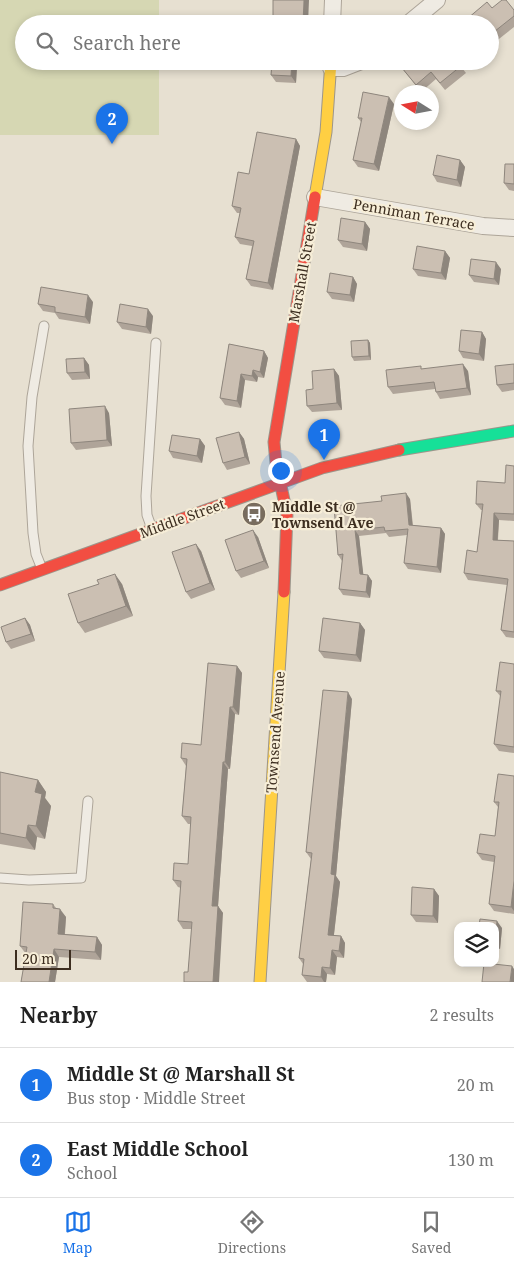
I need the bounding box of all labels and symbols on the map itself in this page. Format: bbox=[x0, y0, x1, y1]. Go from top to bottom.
north arrow bbox=[394, 85, 439, 130]
pin: 2 bbox=[96, 103, 128, 144]
street label: Penniman Terrace bbox=[352, 194, 476, 234]
street label: Marshall Street bbox=[284, 220, 320, 324]
pin: 1 bbox=[308, 419, 340, 460]
your location bbox=[268, 458, 294, 484]
street label: Middle Street bbox=[137, 494, 227, 542]
place label: Middle St @ Townsend Ave bbox=[272, 497, 374, 532]
bus stop icon: Middle St @ Townsend Ave bbox=[241, 501, 267, 527]
street label: Townsend Avenue bbox=[261, 670, 289, 794]
scale bar bbox=[15, 947, 71, 970]

